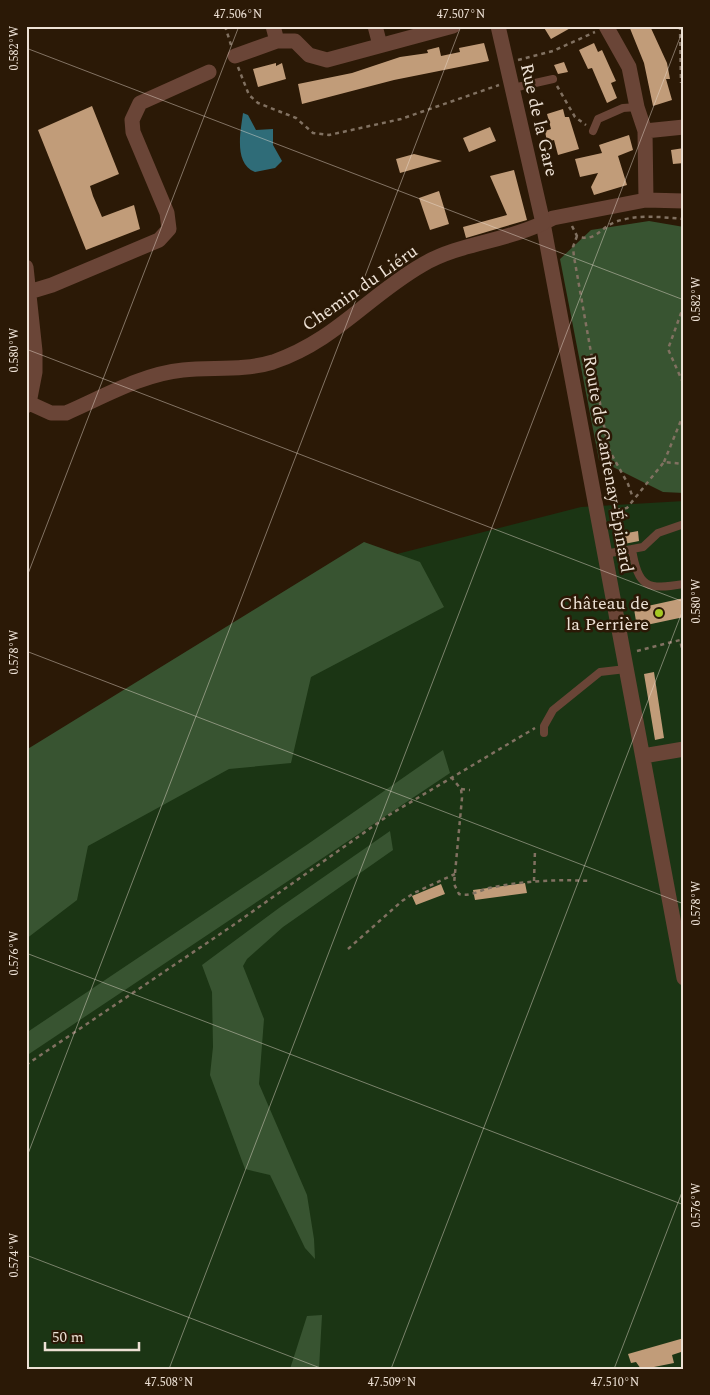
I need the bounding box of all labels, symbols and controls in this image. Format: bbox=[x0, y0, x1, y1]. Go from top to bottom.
text: 47.506°N bbox=[214, 5, 262, 24]
text: 47.507°N bbox=[437, 5, 485, 24]
text: 0.582°W bbox=[5, 25, 24, 70]
street label: Rue de la Gare bbox=[513, 61, 565, 179]
street label: Chemin du Liéru bbox=[297, 238, 423, 338]
text: 0.582°W bbox=[687, 276, 706, 321]
text: 0.580°W bbox=[5, 327, 24, 372]
street label: Route de Cantenay-Épinard bbox=[576, 353, 640, 575]
text: 0.580°W bbox=[687, 578, 706, 623]
place label: Château de la Perrière bbox=[559, 590, 649, 638]
marker: Château de la Perrière bbox=[653, 607, 665, 619]
text: 0.578°W bbox=[5, 629, 24, 674]
text: 0.578°W bbox=[687, 880, 706, 925]
text: 0.576°W bbox=[5, 930, 24, 975]
text: 0.576°W bbox=[687, 1182, 706, 1227]
text: 0.574°W bbox=[5, 1232, 24, 1277]
scale bar bbox=[45, 1320, 139, 1352]
text: 50 m bbox=[52, 1326, 84, 1349]
text: 47.508°N bbox=[145, 1373, 193, 1392]
text: 47.509°N bbox=[368, 1373, 416, 1392]
text: 47.510°N bbox=[591, 1373, 639, 1392]

